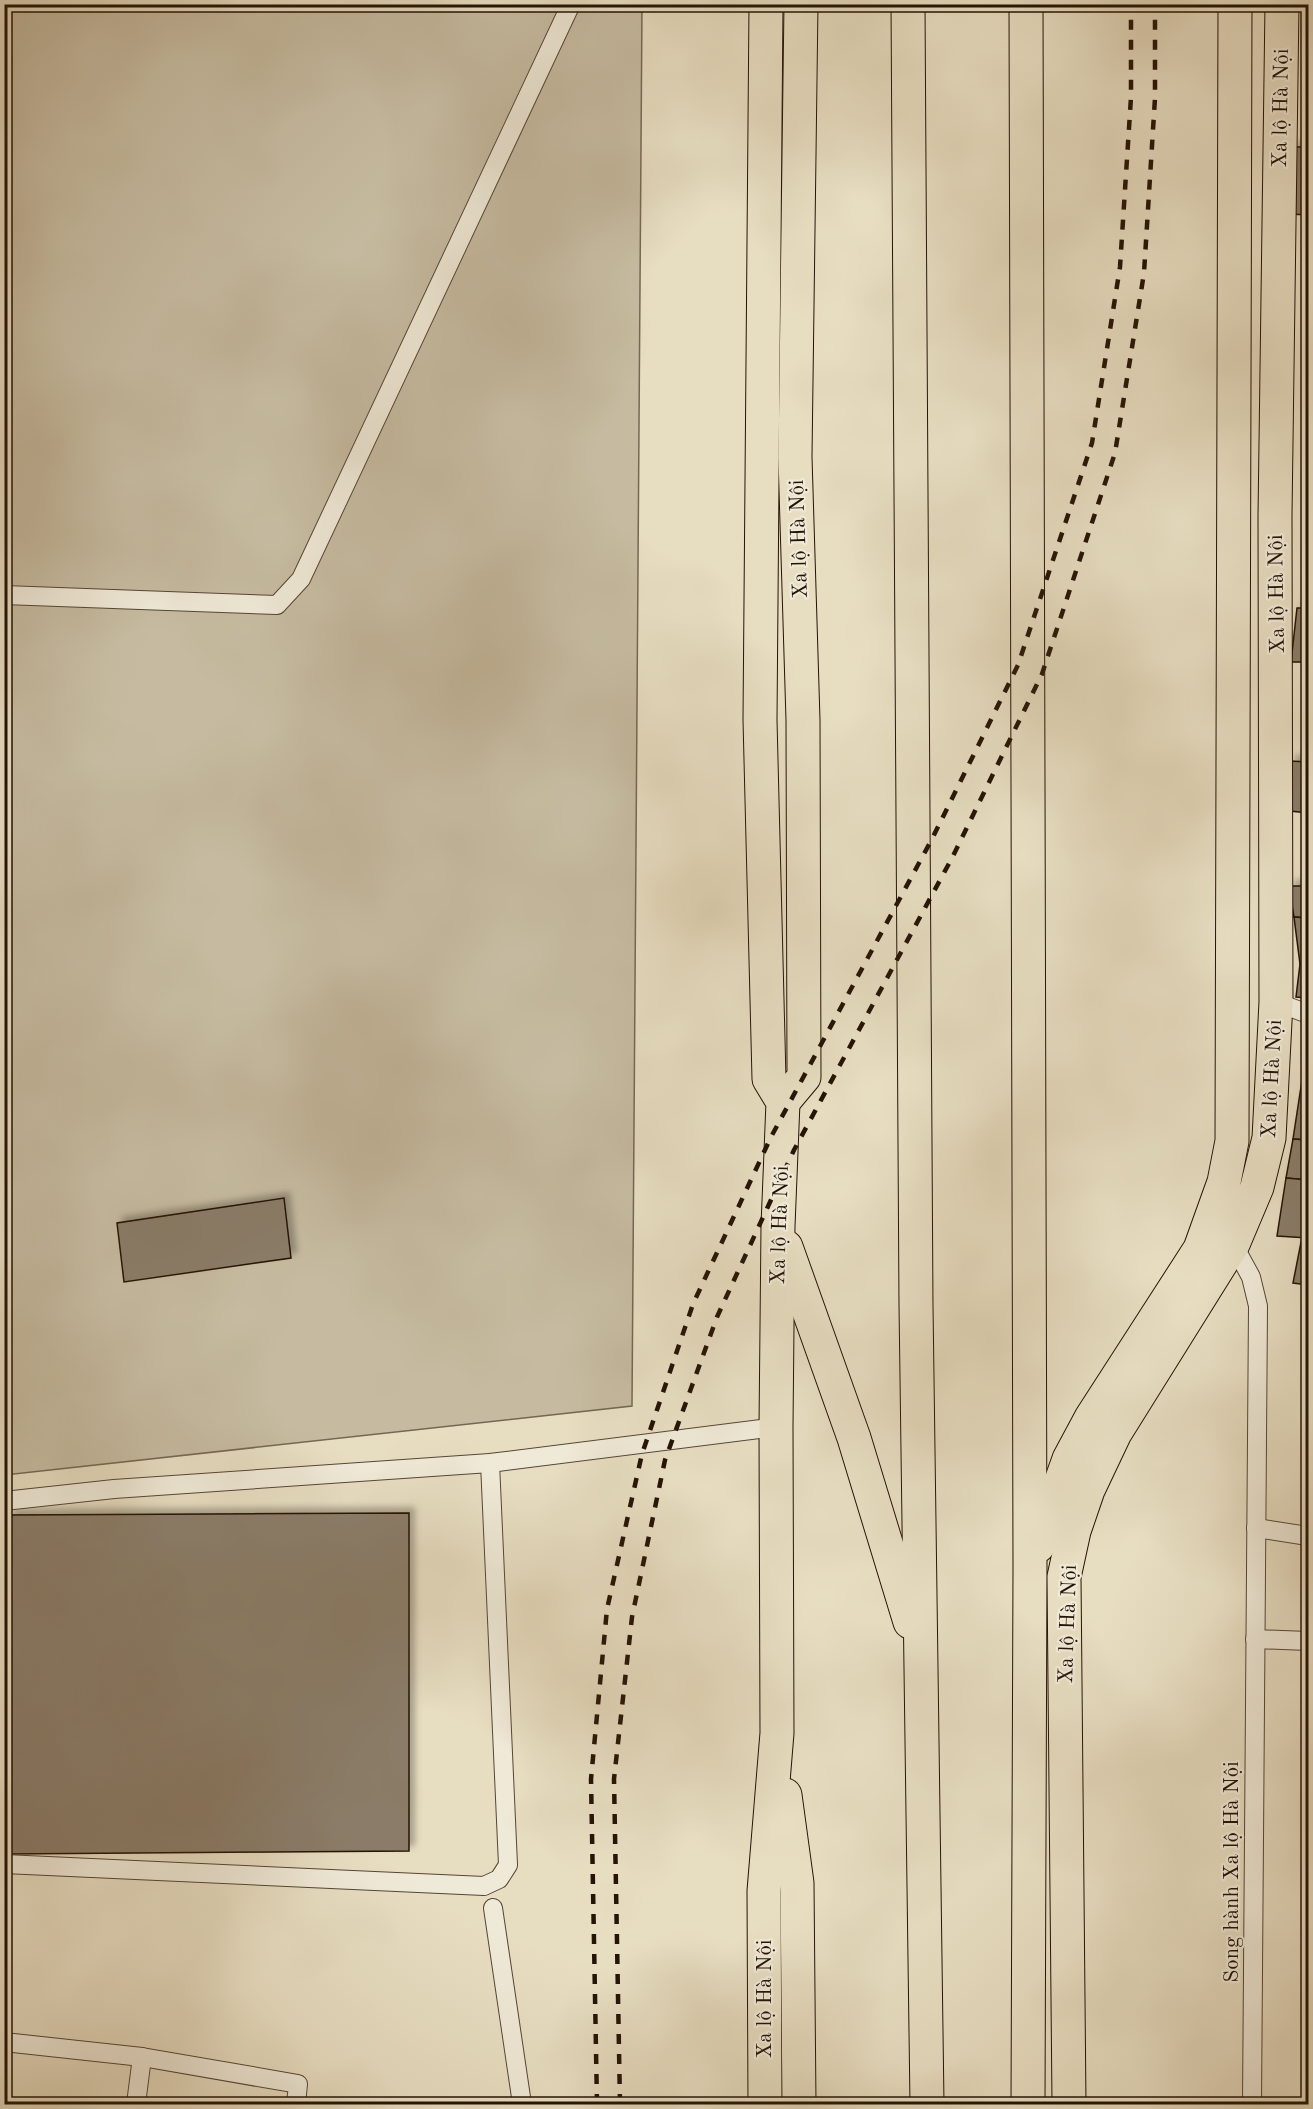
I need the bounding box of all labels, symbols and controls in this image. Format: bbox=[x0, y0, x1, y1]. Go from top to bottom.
street label: Xa lộ Hà Nội bbox=[1270, 48, 1293, 168]
street label: Xa lộ Hà Nội bbox=[787, 479, 812, 599]
street label: Xa lộ Hà Nội bbox=[1266, 534, 1289, 654]
street label: Xa lộ Hà Nội bbox=[1259, 1019, 1286, 1139]
street label: Xa lộ Hà Nội bbox=[768, 1165, 793, 1285]
street label: Xa lộ Hà Nội bbox=[1056, 1564, 1081, 1684]
street label: Song hành Xa lộ Hà Nội bbox=[1222, 1761, 1243, 1983]
street label: Xa lộ Hà Nội bbox=[755, 1939, 776, 2059]

